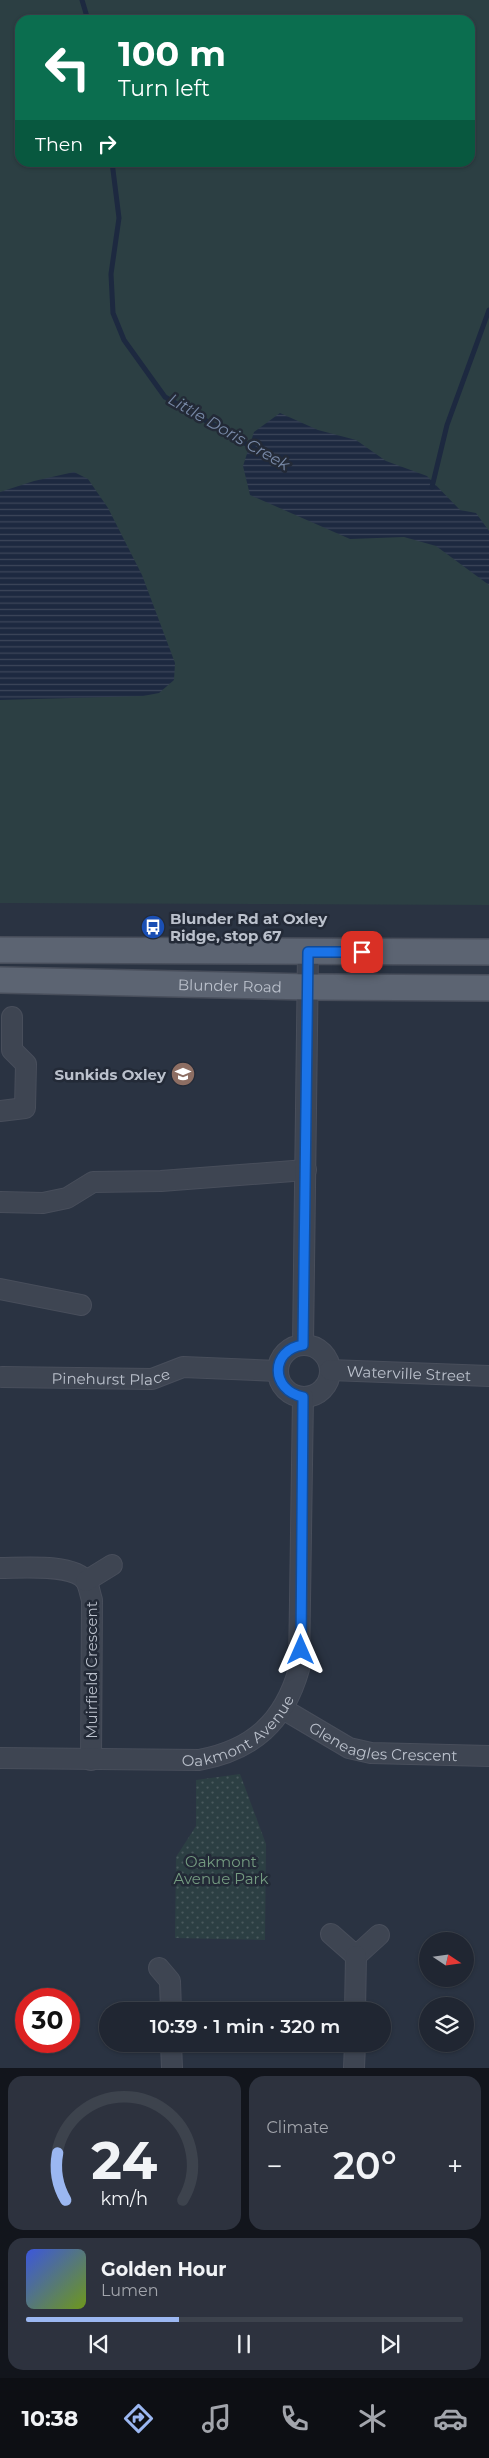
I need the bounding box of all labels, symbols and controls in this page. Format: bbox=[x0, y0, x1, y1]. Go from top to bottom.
text: 100 m bbox=[118, 32, 226, 75]
icon: left bbox=[35, 35, 100, 100]
text: Turn left bbox=[118, 75, 210, 102]
icon: right bbox=[93, 130, 121, 158]
text: Then bbox=[35, 133, 83, 156]
water label: Little Doris Creek bbox=[165, 389, 294, 475]
place label: Blunder Rd at Oxley Ridge, stop 67 bbox=[170, 909, 328, 945]
bus stop icon: Blunder Rd at Oxley Ridge, stop 67 bbox=[140, 914, 166, 940]
pin bbox=[341, 931, 383, 973]
icon: arrive bbox=[348, 938, 376, 966]
street label: Blunder Road bbox=[178, 975, 282, 996]
school or university icon: Sunkids Oxley bbox=[170, 1061, 196, 1087]
place label: Sunkids Oxley bbox=[55, 1065, 167, 1084]
street label: Waterville Street bbox=[346, 1361, 471, 1385]
street label: Pinehurst Place bbox=[52, 1364, 173, 1389]
street label: Muirfield Crescent bbox=[82, 1601, 101, 1739]
position arrow bbox=[274, 1623, 326, 1675]
street label: Oakmont Avenue bbox=[182, 1692, 297, 1770]
street label: Gleneagles Crescent bbox=[306, 1717, 458, 1765]
park label: Oakmont Avenue Park bbox=[174, 1852, 268, 1888]
north arrow bbox=[419, 1932, 474, 1988]
map controls bbox=[419, 1932, 474, 2052]
speed limit sign: 30 bbox=[15, 1988, 80, 2053]
button: layers bbox=[419, 1997, 474, 2052]
text: 10:39 · 1 min · 320 m bbox=[150, 2015, 340, 2038]
text: Climate bbox=[267, 2118, 329, 2137]
text: 24 bbox=[91, 2129, 157, 2192]
text: 20° bbox=[333, 2142, 397, 2189]
text: − bbox=[267, 2149, 283, 2183]
text: + bbox=[447, 2149, 463, 2183]
text: km/h bbox=[100, 2188, 148, 2209]
text: Golden Hour bbox=[101, 2258, 227, 2281]
text: Lumen bbox=[101, 2281, 159, 2300]
icon: previous bbox=[85, 2330, 113, 2358]
icon: pause bbox=[230, 2330, 258, 2358]
icon: next bbox=[376, 2330, 404, 2358]
icon: directions bbox=[121, 2401, 156, 2436]
icon: music bbox=[199, 2401, 234, 2436]
icon: phone bbox=[277, 2401, 312, 2436]
icon: climate bbox=[355, 2401, 390, 2436]
icon: car bbox=[433, 2401, 468, 2436]
text: 10:38 bbox=[21, 2405, 78, 2432]

